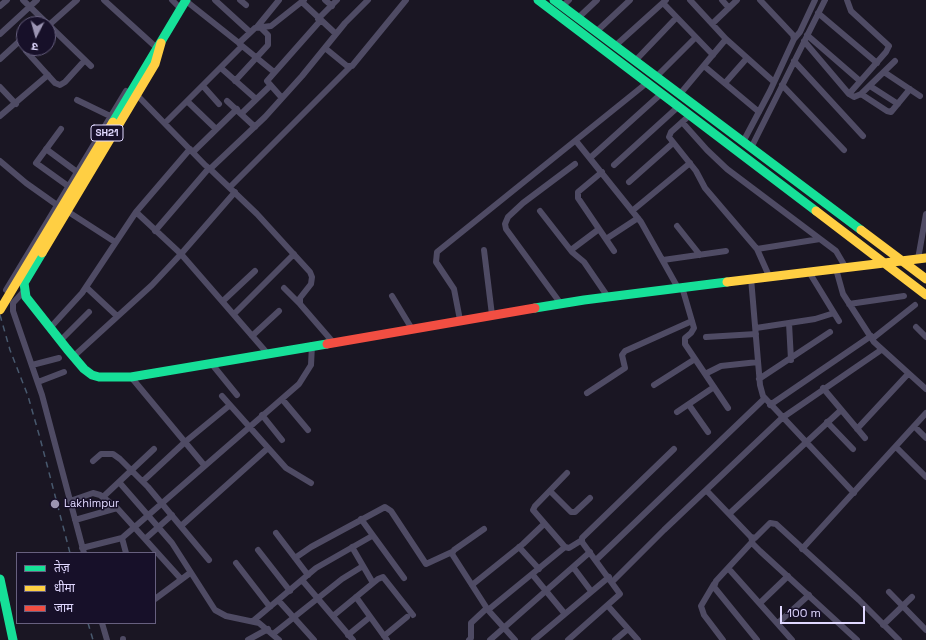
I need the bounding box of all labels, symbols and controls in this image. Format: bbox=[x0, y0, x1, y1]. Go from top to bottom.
north arrow bbox=[16, 16, 56, 56]
text: उ bbox=[31, 40, 39, 54]
road number: SH21 bbox=[91, 125, 123, 141]
place label: Lakhimpur bbox=[64, 497, 119, 511]
marker: Lakhimpur bbox=[49, 498, 61, 510]
legend bbox=[16, 552, 156, 624]
text: तेज़ bbox=[54, 560, 70, 576]
text: धीमा bbox=[54, 580, 75, 596]
scale bar bbox=[782, 598, 867, 624]
text: जाम bbox=[54, 600, 73, 616]
text: 100 m bbox=[787, 605, 821, 621]

